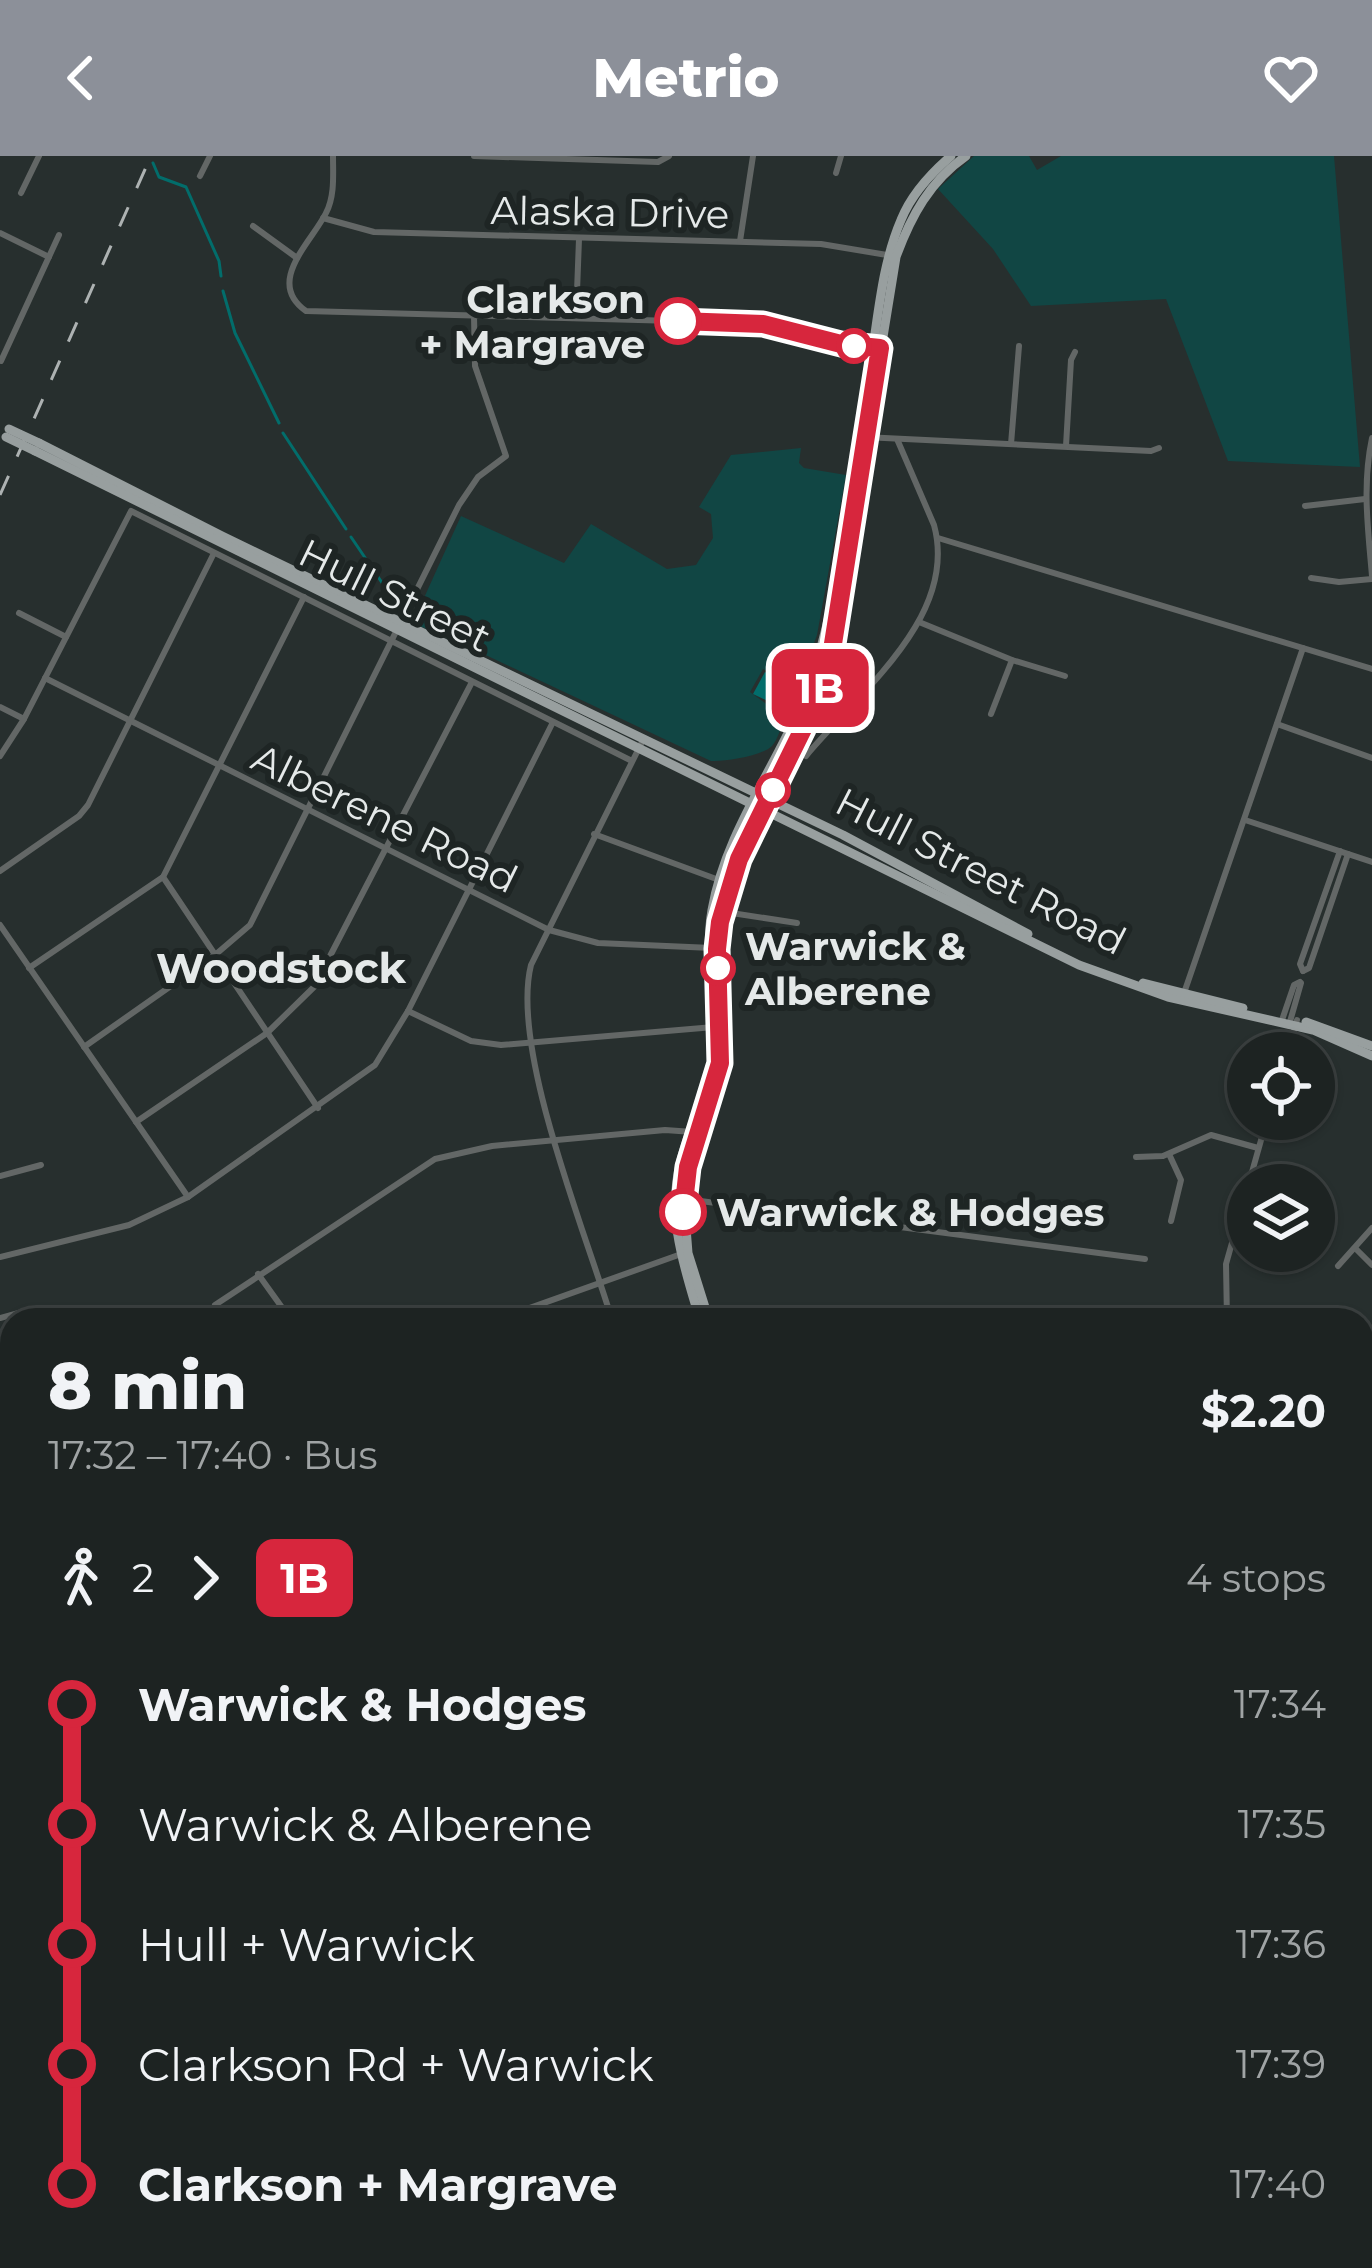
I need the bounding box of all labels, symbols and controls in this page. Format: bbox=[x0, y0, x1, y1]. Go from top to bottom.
icon: back bbox=[48, 45, 114, 111]
text: Metrio bbox=[592, 45, 780, 111]
icon: heart bbox=[1258, 45, 1324, 111]
street label: Alaska Drive bbox=[490, 186, 730, 238]
place label: Clarkson + Margrave bbox=[419, 275, 645, 368]
marker: Clarkson + Margrave bbox=[656, 299, 700, 343]
unlabelled marker bbox=[838, 330, 870, 362]
street label: Hull Street bbox=[291, 528, 499, 662]
line badge: 1B bbox=[766, 649, 874, 727]
text: 1B bbox=[796, 662, 844, 714]
street label: Alberene Road bbox=[244, 733, 526, 903]
unlabelled marker bbox=[757, 774, 789, 806]
street label: Hull Street Road bbox=[828, 777, 1134, 965]
place label: Warwick & Alberene bbox=[744, 922, 966, 1015]
district label: Woodstock bbox=[156, 942, 407, 994]
marker: Warwick & Alberene bbox=[702, 952, 734, 984]
map controls bbox=[1227, 1032, 1335, 1272]
button: locate bbox=[1227, 1032, 1335, 1140]
button: layers bbox=[1227, 1164, 1335, 1272]
place label: Warwick & Hodges bbox=[716, 1188, 1105, 1236]
marker: Warwick & Hodges bbox=[661, 1190, 705, 1234]
text: 8 min bbox=[48, 1345, 247, 1426]
text: $2.20 bbox=[1201, 1383, 1326, 1438]
text: 17:32 – 17:40 · Bus bbox=[48, 1431, 377, 1479]
icon: walk bbox=[48, 1545, 114, 1611]
icon: forward bbox=[172, 1545, 238, 1611]
text: 1B bbox=[280, 1552, 329, 1604]
text: 2 bbox=[132, 1554, 154, 1602]
text: 4 stops bbox=[1186, 1554, 1326, 1602]
text: Warwick & Hodges bbox=[138, 1677, 586, 1732]
text: 17:34 bbox=[1234, 1680, 1326, 1728]
text: Warwick & Alberene bbox=[138, 1797, 592, 1852]
text: 17:35 bbox=[1238, 1800, 1326, 1848]
text: Hull + Warwick bbox=[138, 1917, 475, 1972]
text: 17:36 bbox=[1236, 1920, 1326, 1968]
text: Clarkson Rd + Warwick bbox=[138, 2037, 654, 2092]
text: 17:39 bbox=[1236, 2040, 1326, 2088]
text: Clarkson + Margrave bbox=[138, 2157, 618, 2212]
text: 17:40 bbox=[1230, 2160, 1326, 2208]

